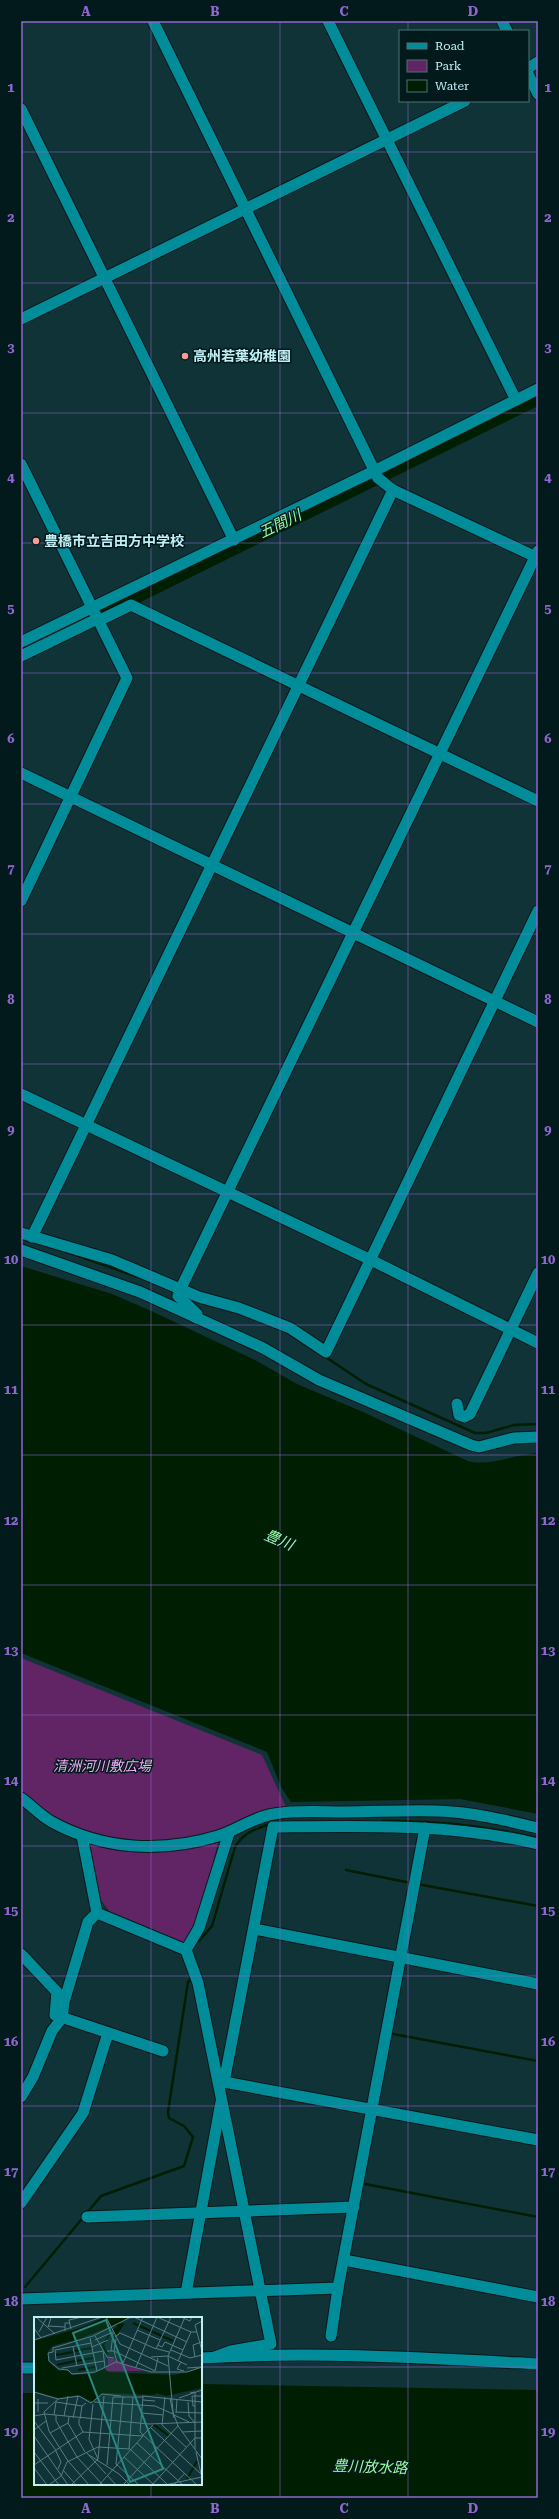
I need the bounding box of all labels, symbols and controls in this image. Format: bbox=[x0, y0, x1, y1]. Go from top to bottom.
text: A bbox=[81, 4, 91, 19]
text: B bbox=[210, 4, 220, 19]
text: C bbox=[339, 4, 349, 19]
text: D bbox=[468, 4, 478, 19]
legend bbox=[399, 30, 529, 102]
text: Road bbox=[435, 39, 465, 53]
text: Park bbox=[435, 59, 462, 73]
text: Water bbox=[435, 79, 469, 93]
text: 1 bbox=[7, 80, 15, 95]
text: 1 bbox=[544, 80, 552, 95]
text: 2 bbox=[7, 210, 15, 225]
text: 2 bbox=[544, 210, 552, 225]
text: 3 bbox=[7, 340, 15, 355]
text: 3 bbox=[544, 340, 552, 355]
place label: 高州若葉幼稚園 bbox=[193, 348, 291, 364]
marker: 高州若葉幼稚園 bbox=[180, 351, 190, 361]
text: 4 bbox=[7, 470, 15, 485]
text: 4 bbox=[544, 470, 552, 485]
water label: 五間川 bbox=[256, 505, 306, 542]
place label: 豊橋市立吉田方中学校 bbox=[44, 533, 184, 549]
marker: 豊橋市立吉田方中学校 bbox=[31, 536, 41, 546]
text: 5 bbox=[7, 601, 15, 616]
text: 5 bbox=[544, 601, 552, 616]
text: 6 bbox=[7, 731, 15, 746]
text: 6 bbox=[544, 731, 552, 746]
text: 7 bbox=[7, 861, 15, 876]
text: 7 bbox=[544, 861, 552, 876]
text: 8 bbox=[7, 992, 15, 1007]
text: 8 bbox=[544, 992, 552, 1007]
text: 9 bbox=[7, 1122, 15, 1137]
text: 9 bbox=[544, 1122, 552, 1137]
text: 10 bbox=[4, 1252, 18, 1267]
text: 10 bbox=[541, 1252, 555, 1267]
text: 11 bbox=[4, 1382, 18, 1397]
text: 11 bbox=[541, 1382, 555, 1397]
text: 12 bbox=[4, 1513, 18, 1528]
text: 12 bbox=[541, 1513, 555, 1528]
water label: 豊川 bbox=[262, 1526, 298, 1555]
text: 13 bbox=[4, 1643, 18, 1658]
text: 13 bbox=[541, 1643, 555, 1658]
park label: 清洲河川敷広場 bbox=[53, 1758, 153, 1774]
text: 14 bbox=[4, 1773, 19, 1788]
text: 14 bbox=[541, 1773, 556, 1788]
text: 15 bbox=[4, 1903, 18, 1918]
text: 15 bbox=[541, 1903, 555, 1918]
text: 16 bbox=[4, 2034, 18, 2049]
text: 16 bbox=[541, 2034, 555, 2049]
text: 17 bbox=[4, 2164, 18, 2179]
text: 17 bbox=[541, 2164, 555, 2179]
text: 18 bbox=[4, 2294, 19, 2309]
text: 18 bbox=[541, 2294, 556, 2309]
inset map bbox=[34, 2317, 202, 2485]
text: 19 bbox=[4, 2424, 18, 2439]
text: 19 bbox=[541, 2424, 555, 2439]
water label: 豊川放水路 bbox=[332, 2457, 410, 2477]
text: A bbox=[81, 2501, 91, 2516]
text: B bbox=[210, 2501, 220, 2516]
text: C bbox=[339, 2501, 349, 2516]
text: D bbox=[468, 2501, 478, 2516]

